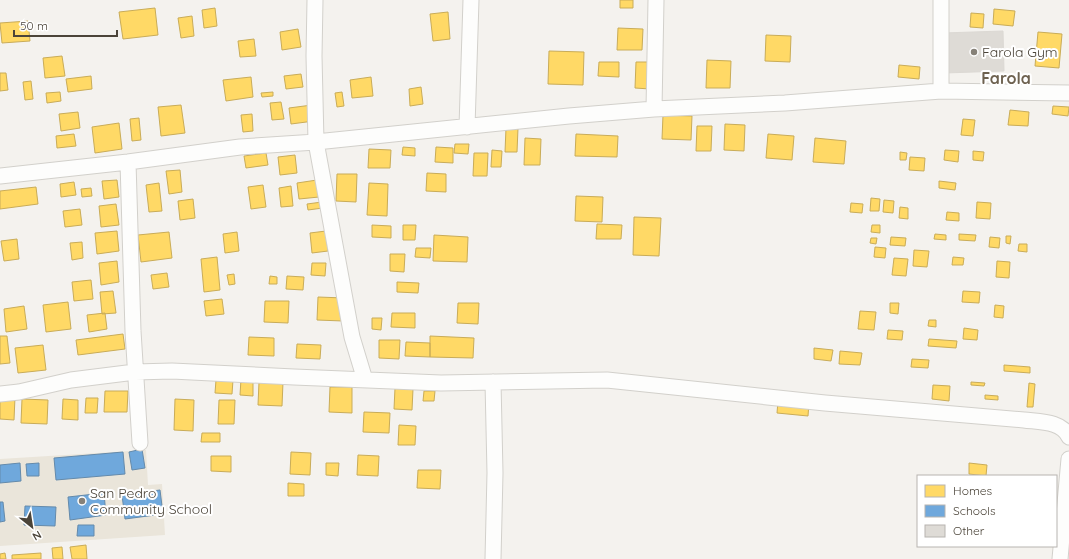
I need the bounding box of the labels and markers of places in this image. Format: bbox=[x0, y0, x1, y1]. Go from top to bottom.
place label: Farola Gym bbox=[982, 43, 1058, 61]
marker: Farola Gym bbox=[969, 47, 979, 57]
place label: San Pedro Community School bbox=[90, 484, 212, 518]
marker: San Pedro Community School bbox=[77, 496, 87, 506]

